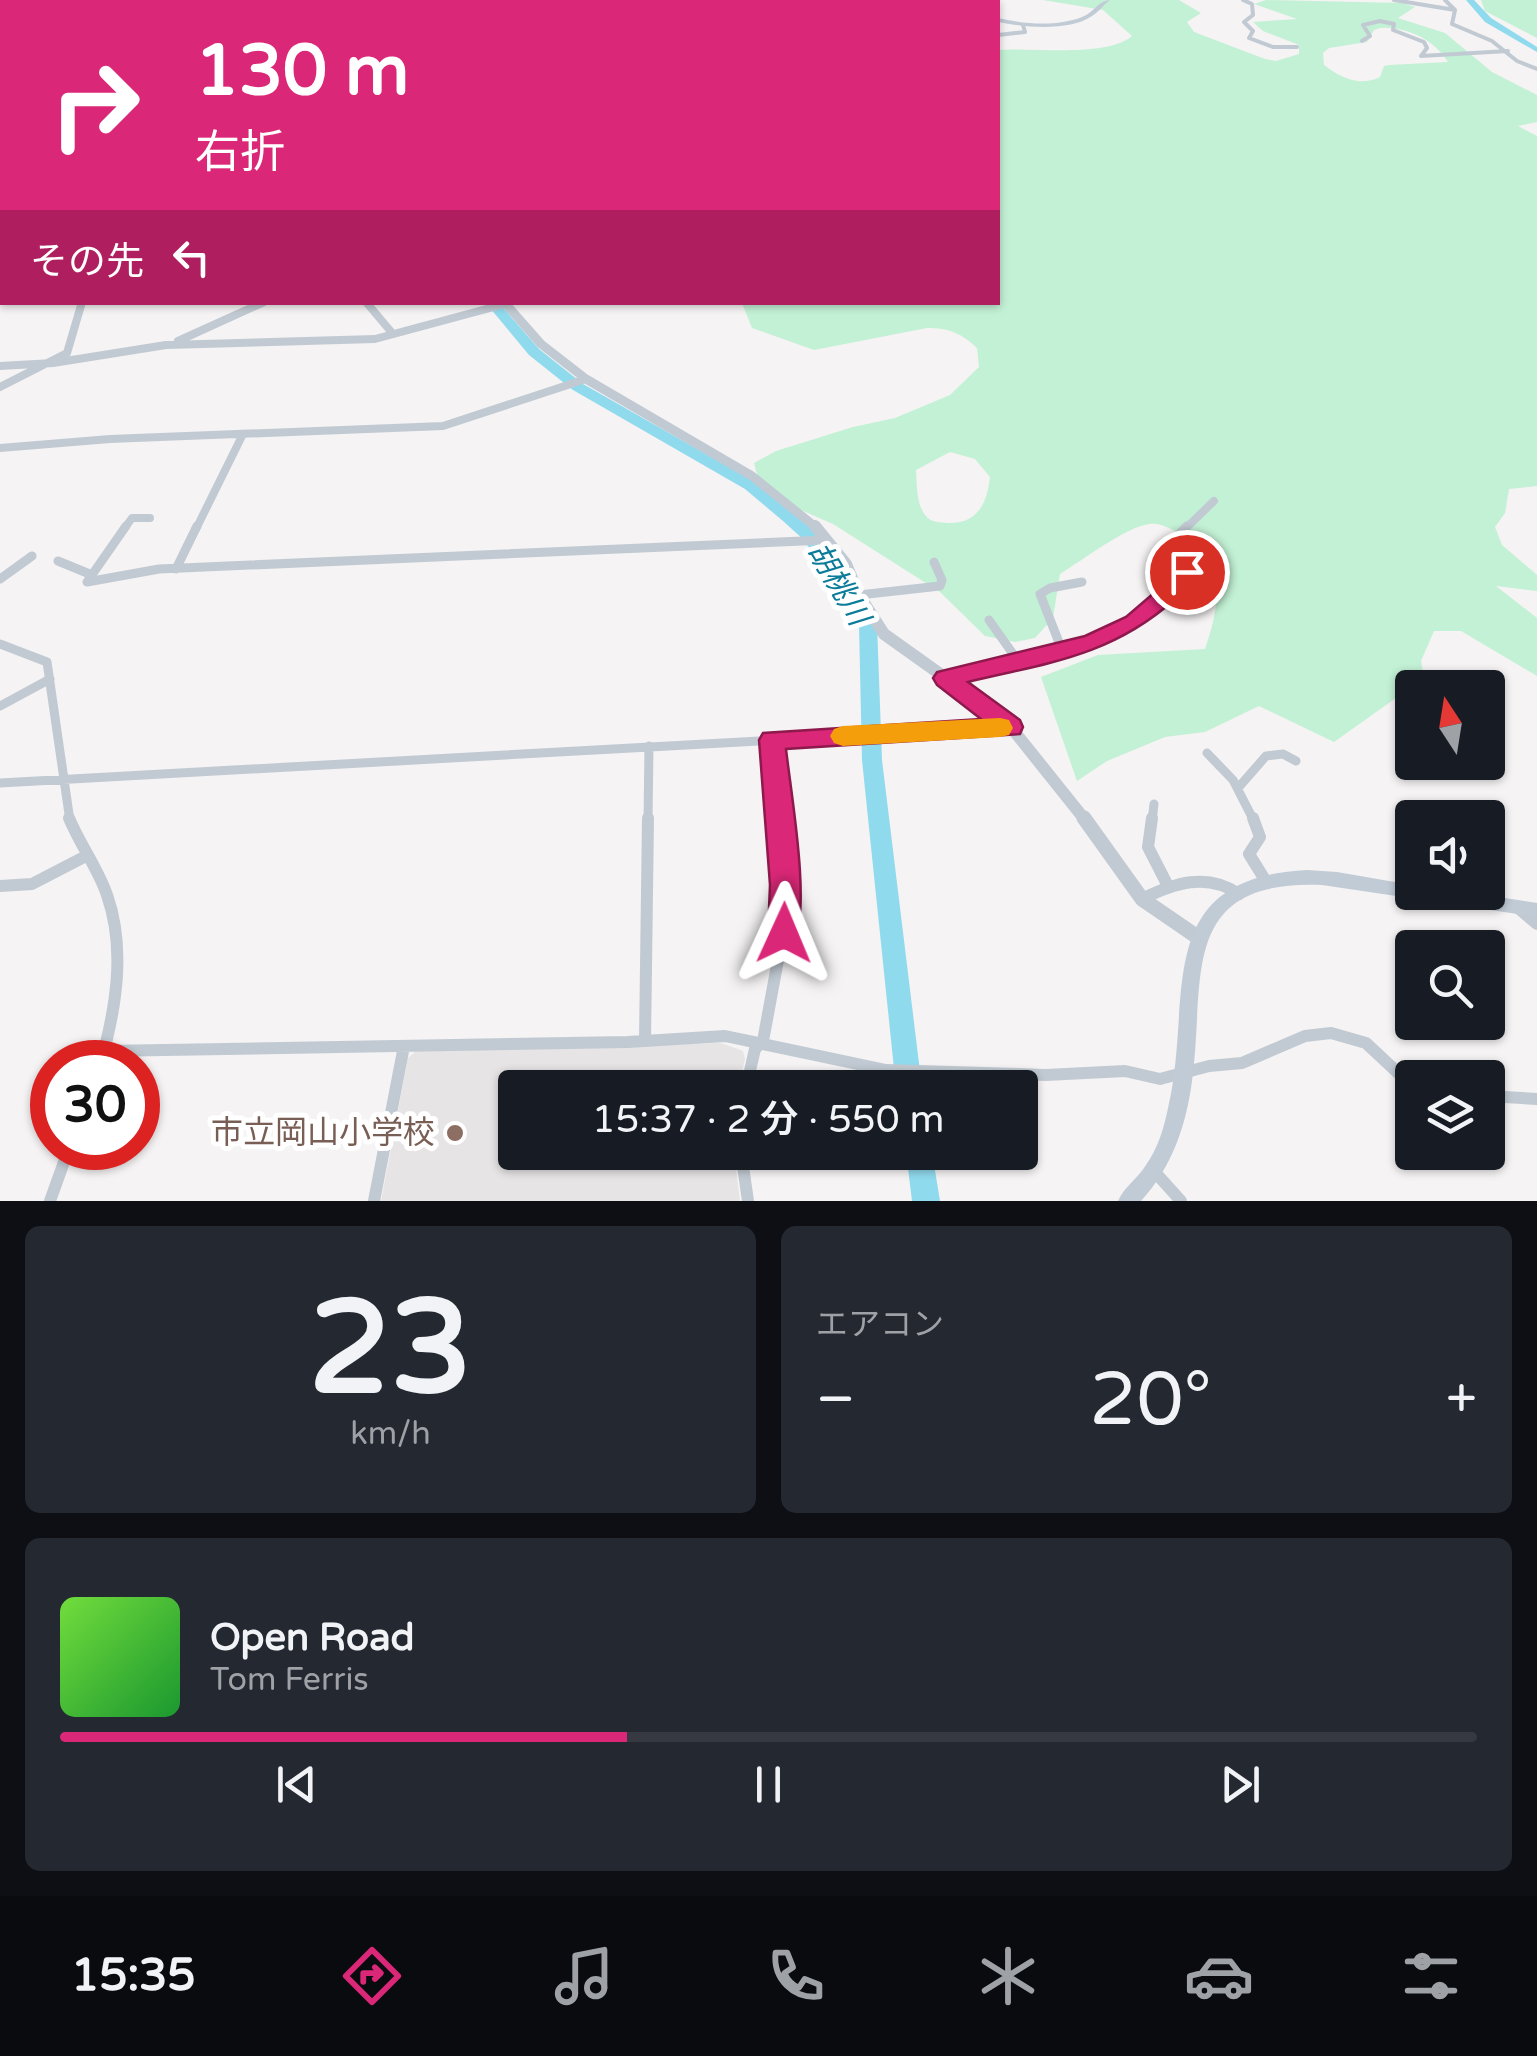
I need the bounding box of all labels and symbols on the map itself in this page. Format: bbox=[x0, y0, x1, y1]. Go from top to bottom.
pin bbox=[1145, 530, 1230, 615]
water label: 胡桃川 bbox=[799, 536, 879, 635]
north arrow bbox=[1395, 670, 1505, 780]
position arrow bbox=[732, 881, 836, 985]
speed limit sign: 30 bbox=[30, 1040, 160, 1170]
place label: 市立岡山小学校 bbox=[211, 1114, 435, 1152]
marker: 市立岡山小学校 bbox=[444, 1122, 466, 1144]

